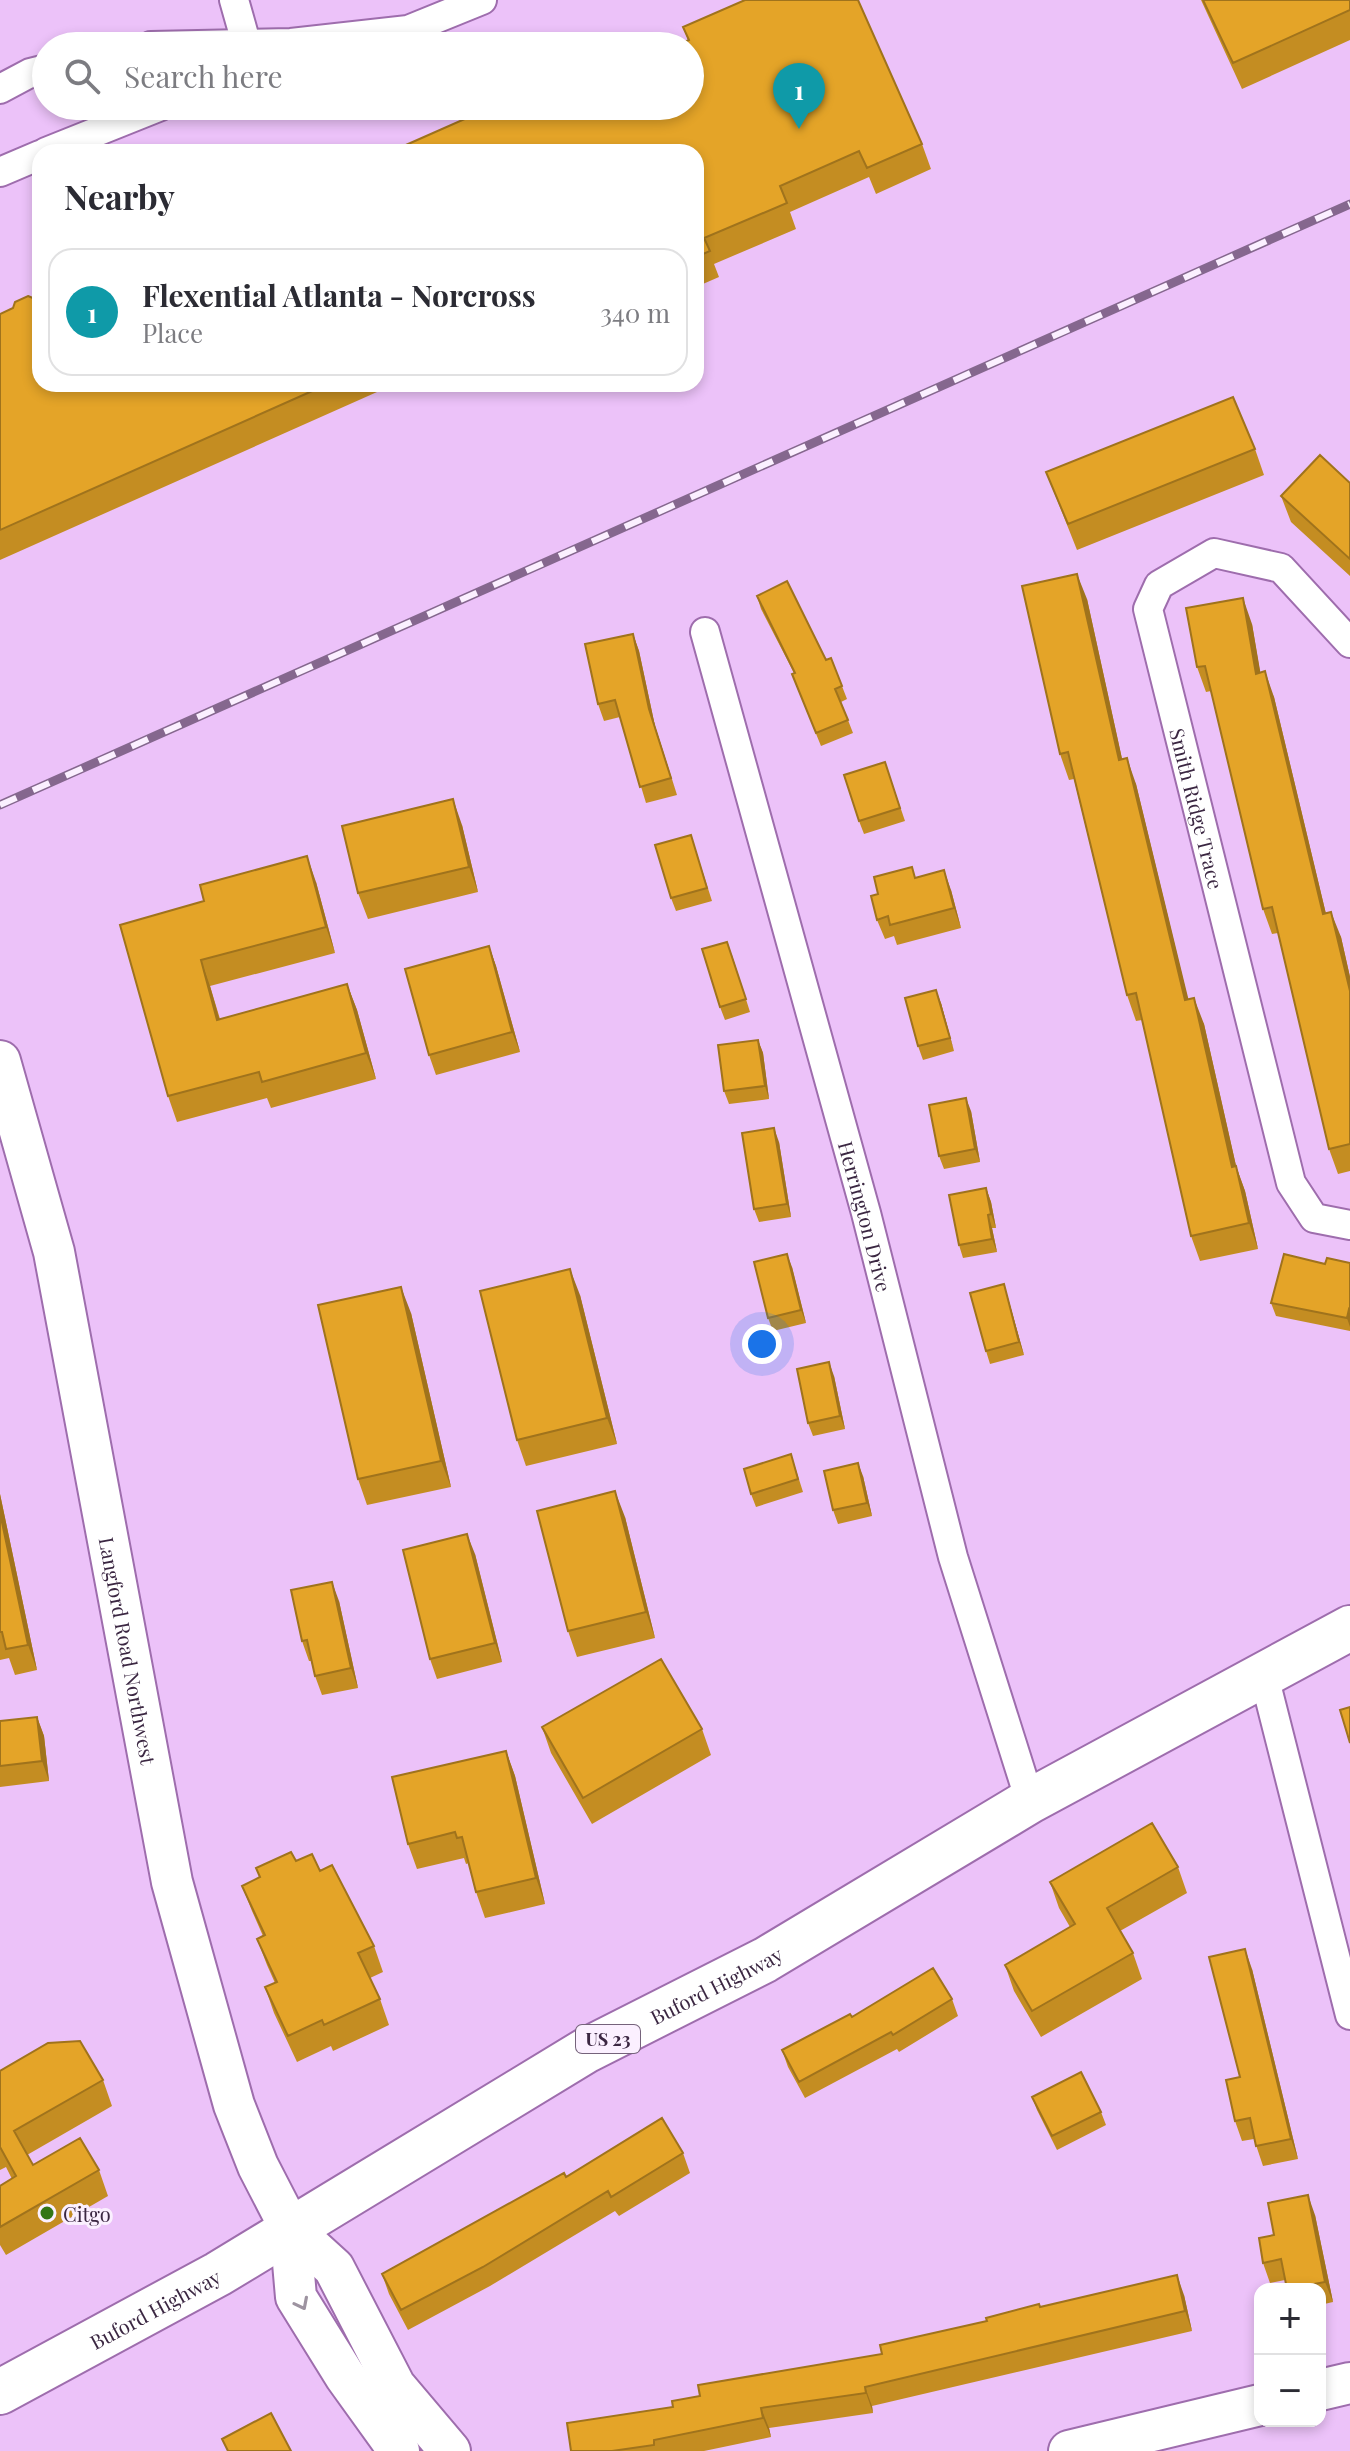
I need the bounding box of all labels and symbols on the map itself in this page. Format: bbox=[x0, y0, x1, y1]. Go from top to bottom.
pin: 1 bbox=[773, 63, 825, 129]
street label: Smith Ridge Trace bbox=[1165, 725, 1231, 892]
street label: Herrington Drive bbox=[833, 1138, 899, 1294]
your location bbox=[742, 1324, 782, 1364]
street label: Langford Road Northwest bbox=[94, 1535, 163, 1767]
street label: Buford Highway bbox=[645, 1939, 787, 2030]
road number: US 23 bbox=[576, 2025, 640, 2053]
place label: Citgo bbox=[63, 2200, 111, 2227]
marker: Citgo bbox=[38, 2204, 56, 2222]
street label: Buford Highway bbox=[85, 2262, 225, 2355]
one-way arrow bbox=[292, 2296, 307, 2310]

